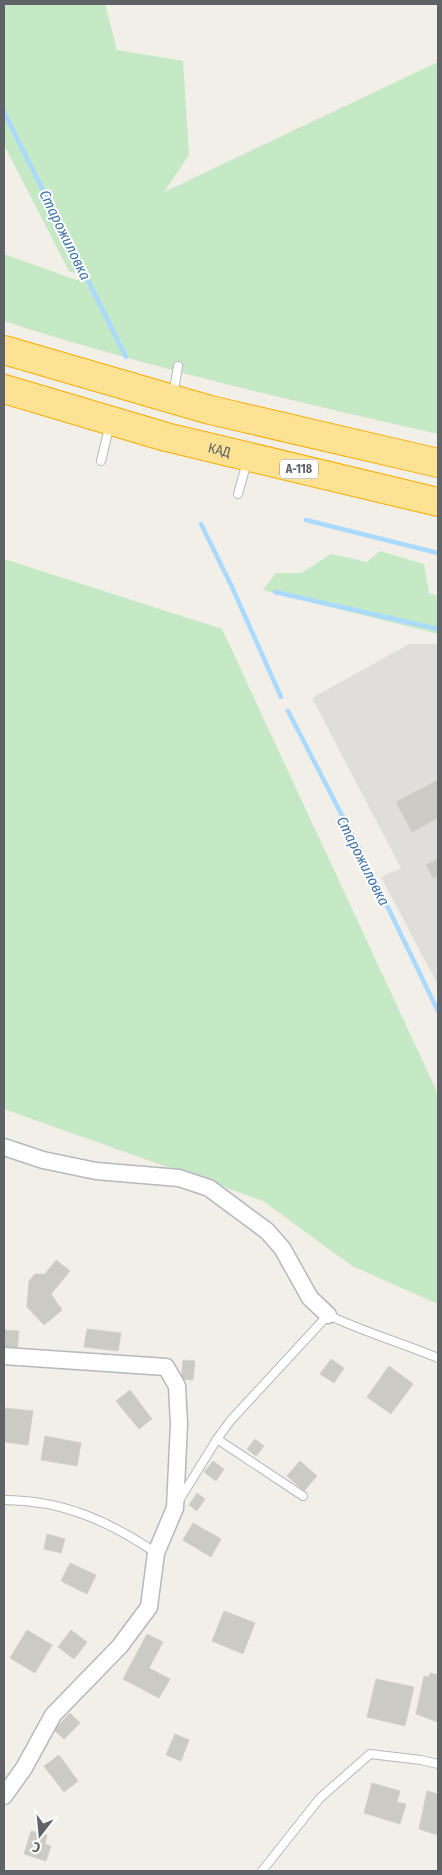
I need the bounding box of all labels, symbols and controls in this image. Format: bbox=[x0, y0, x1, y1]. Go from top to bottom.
water label: Старожиловка bbox=[35, 187, 95, 283]
street label: КАД bbox=[206, 439, 233, 461]
road number: А-118 bbox=[280, 459, 318, 478]
water label: Старожиловка bbox=[333, 813, 393, 909]
north arrow bbox=[15, 1810, 65, 1860]
text: С bbox=[30, 1838, 42, 1856]

